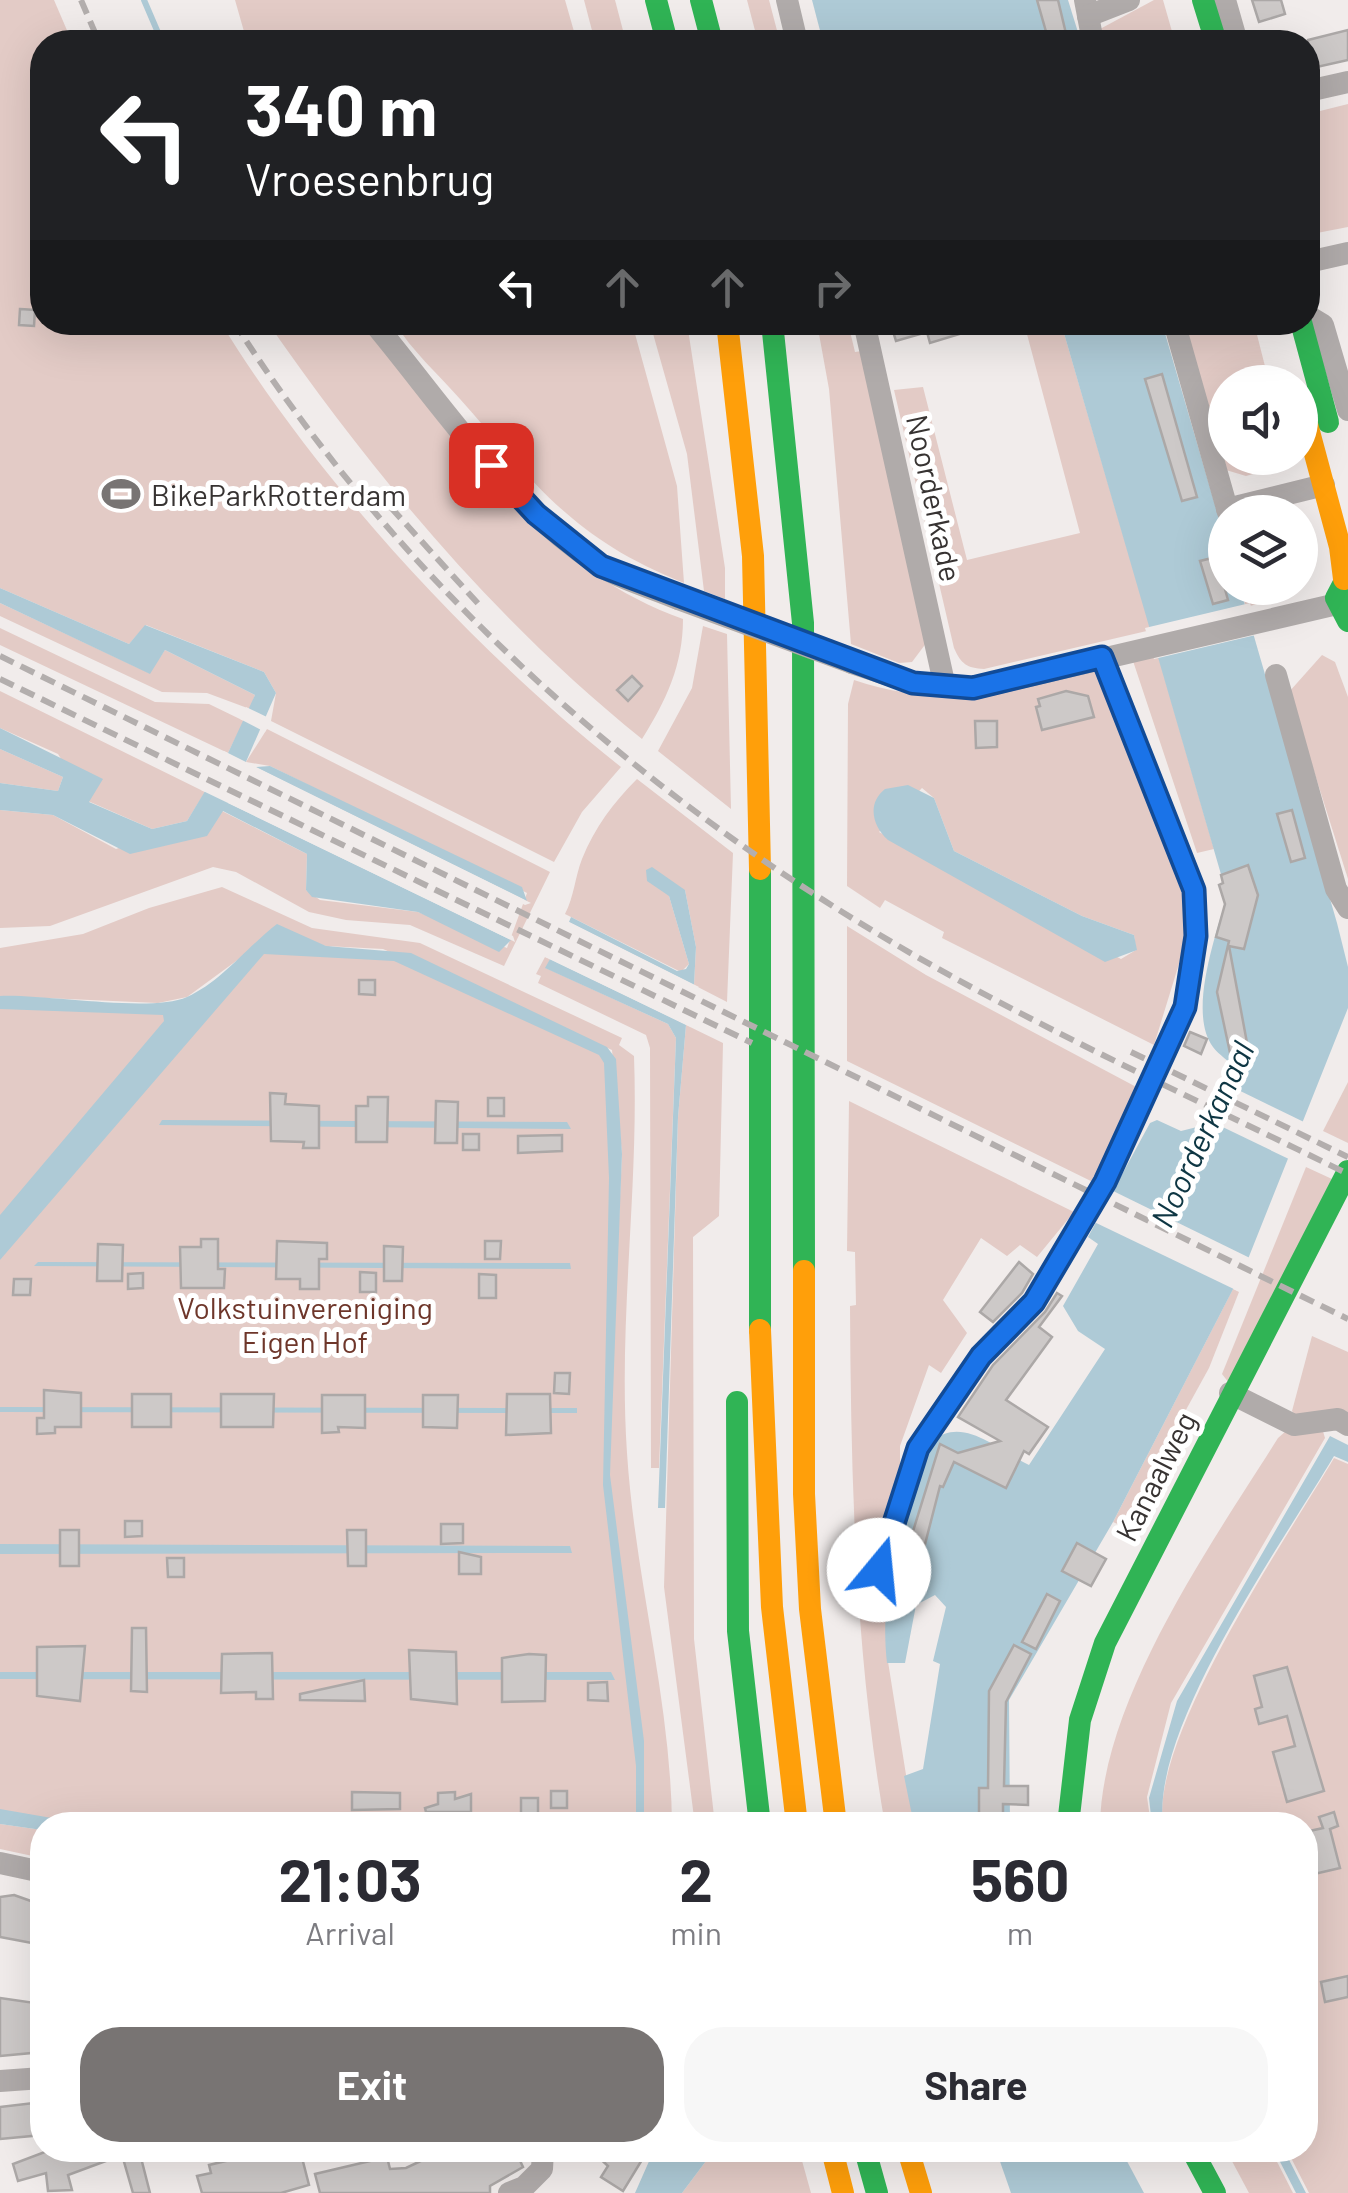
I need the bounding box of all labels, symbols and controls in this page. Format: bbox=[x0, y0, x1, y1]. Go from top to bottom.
text: 340 m bbox=[245, 66, 438, 150]
icon: left bbox=[80, 70, 210, 200]
text: Vroesenbrug bbox=[245, 151, 494, 205]
icon: left bbox=[490, 260, 545, 315]
icon: ahead bbox=[595, 260, 650, 315]
icon: ahead bbox=[700, 260, 755, 315]
icon: right bbox=[805, 260, 860, 315]
map controls bbox=[1208, 365, 1318, 605]
button: sound bbox=[1208, 365, 1318, 475]
street label: Noorderkade bbox=[900, 411, 970, 585]
pin bbox=[449, 423, 534, 508]
icon: arrive bbox=[464, 438, 519, 493]
sports icon: BikeParkRotterdam bbox=[100, 473, 142, 515]
place label: BikeParkRotterdam bbox=[151, 476, 406, 512]
button: layers bbox=[1208, 495, 1318, 605]
water label: Noorderkanaal bbox=[1141, 1035, 1261, 1233]
park label: Volkstuinvereniging Eigen Hof bbox=[177, 1289, 433, 1359]
street label: Kanaalweg bbox=[1107, 1405, 1203, 1547]
position arrow bbox=[827, 1518, 931, 1622]
text: 21:03 bbox=[279, 1842, 422, 1914]
text: 2 bbox=[679, 1842, 713, 1914]
text: 560 bbox=[971, 1842, 1069, 1914]
text: Arrival bbox=[305, 1913, 395, 1951]
text: min bbox=[670, 1913, 722, 1951]
text: m bbox=[1007, 1913, 1033, 1951]
button: Exit bbox=[80, 2027, 664, 2142]
button: Share bbox=[684, 2027, 1268, 2142]

